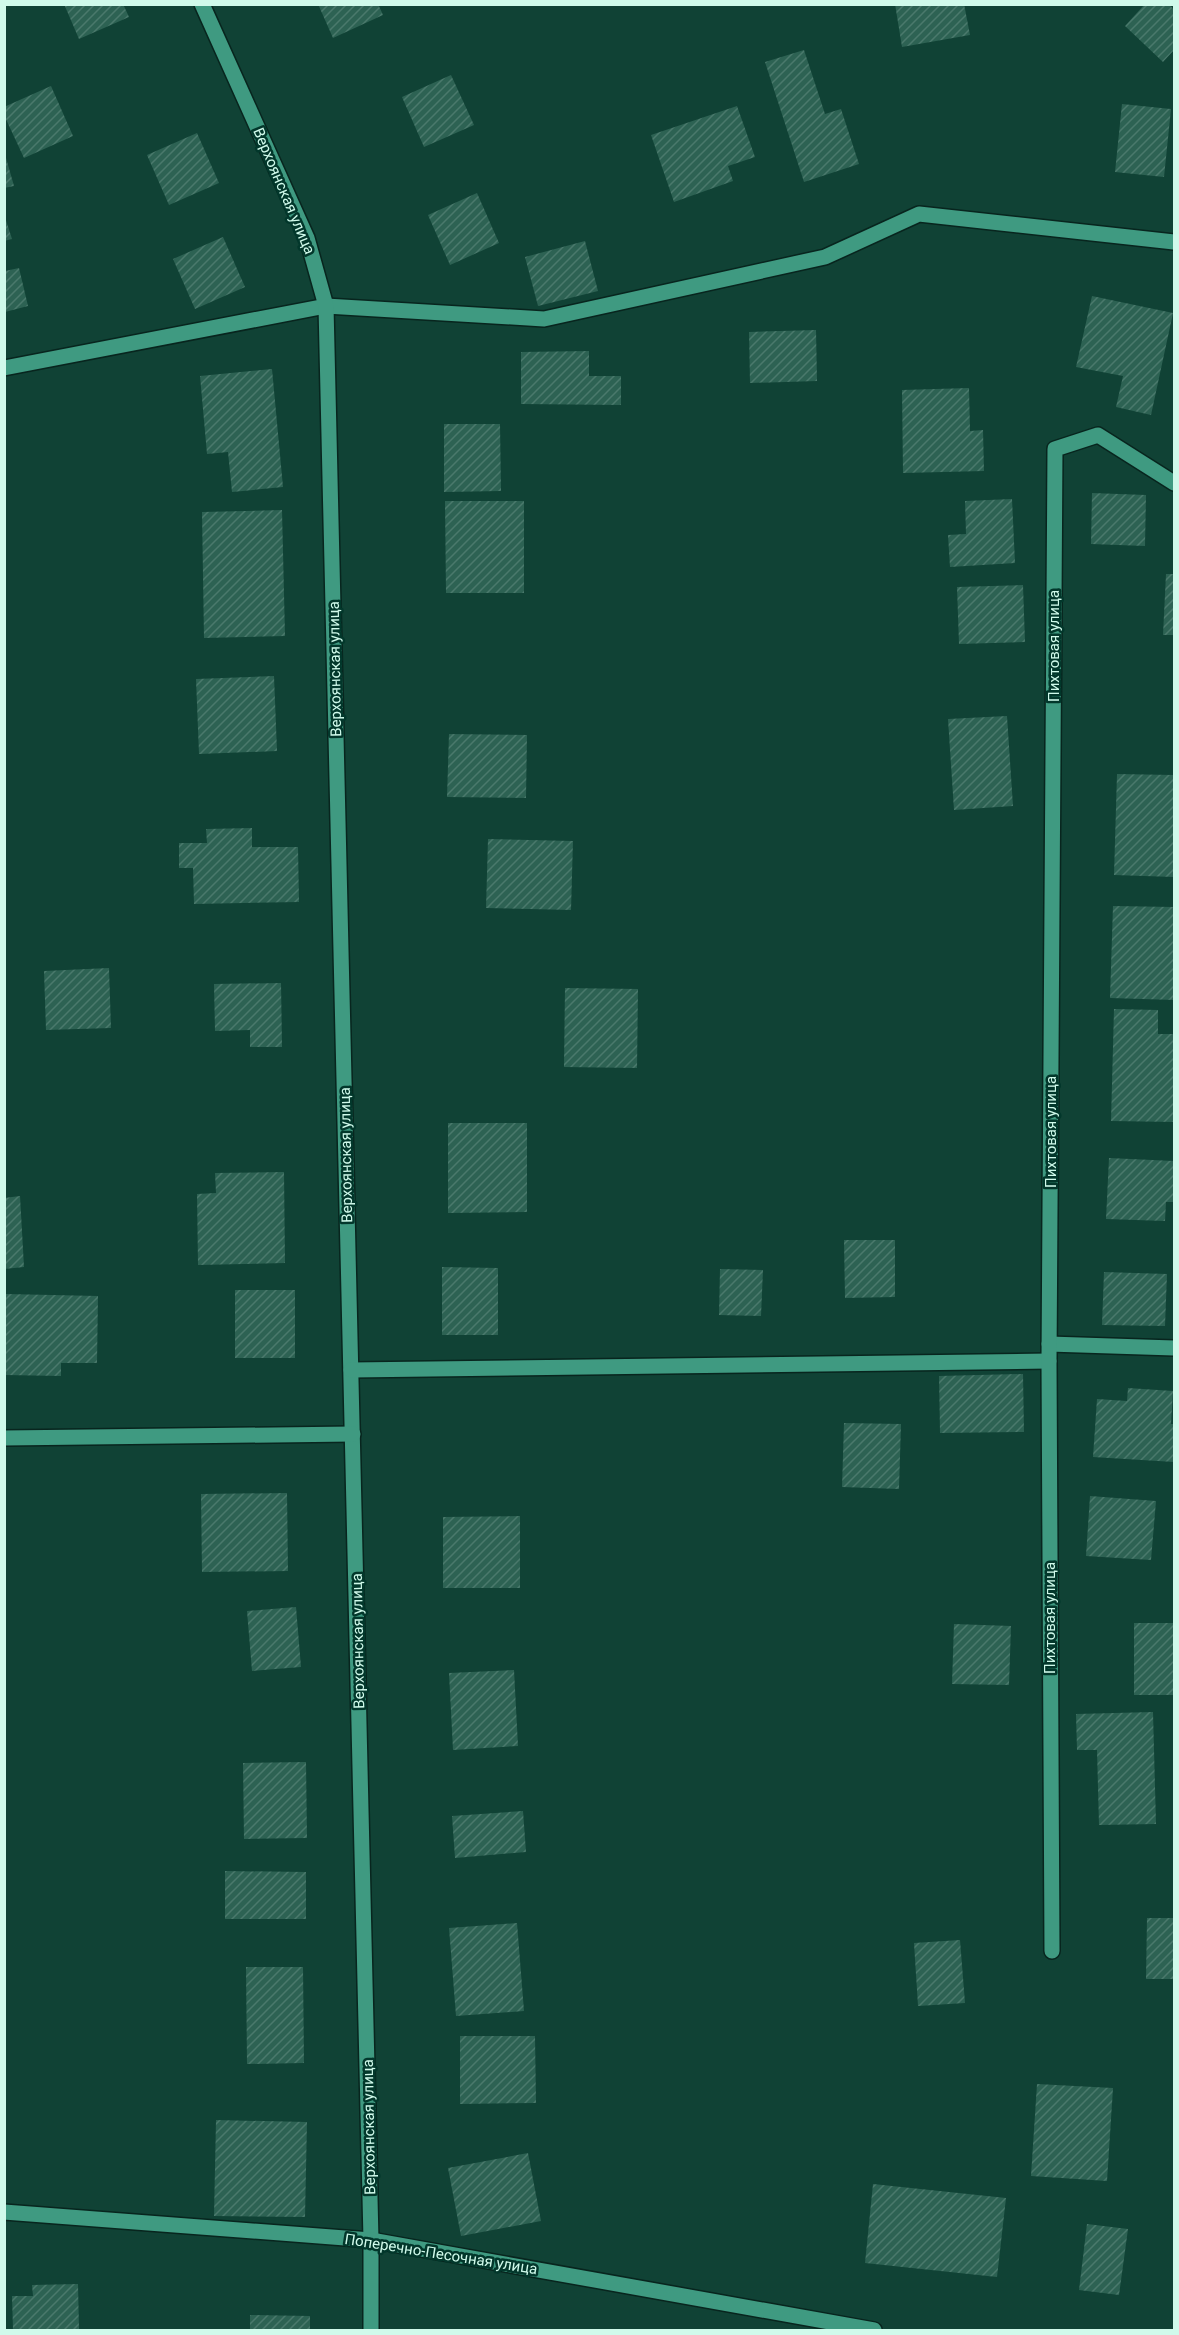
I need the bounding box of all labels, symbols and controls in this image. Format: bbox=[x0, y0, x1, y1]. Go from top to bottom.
street label: Верхоянская улица bbox=[249, 125, 319, 257]
street label: Пихтовая улица bbox=[1045, 590, 1063, 702]
street label: Верхоянская улица bbox=[325, 601, 345, 737]
street label: Пихтовая улица bbox=[1042, 1076, 1060, 1188]
street label: Верхоянская улица bbox=[336, 1087, 356, 1223]
street label: Пихтовая улица bbox=[1041, 1562, 1059, 1674]
street label: Верхоянская улица bbox=[348, 1573, 368, 1709]
street label: Верхоянская улица bbox=[359, 2059, 379, 2195]
street label: Поперечно-Песочная улица bbox=[343, 2230, 539, 2278]

